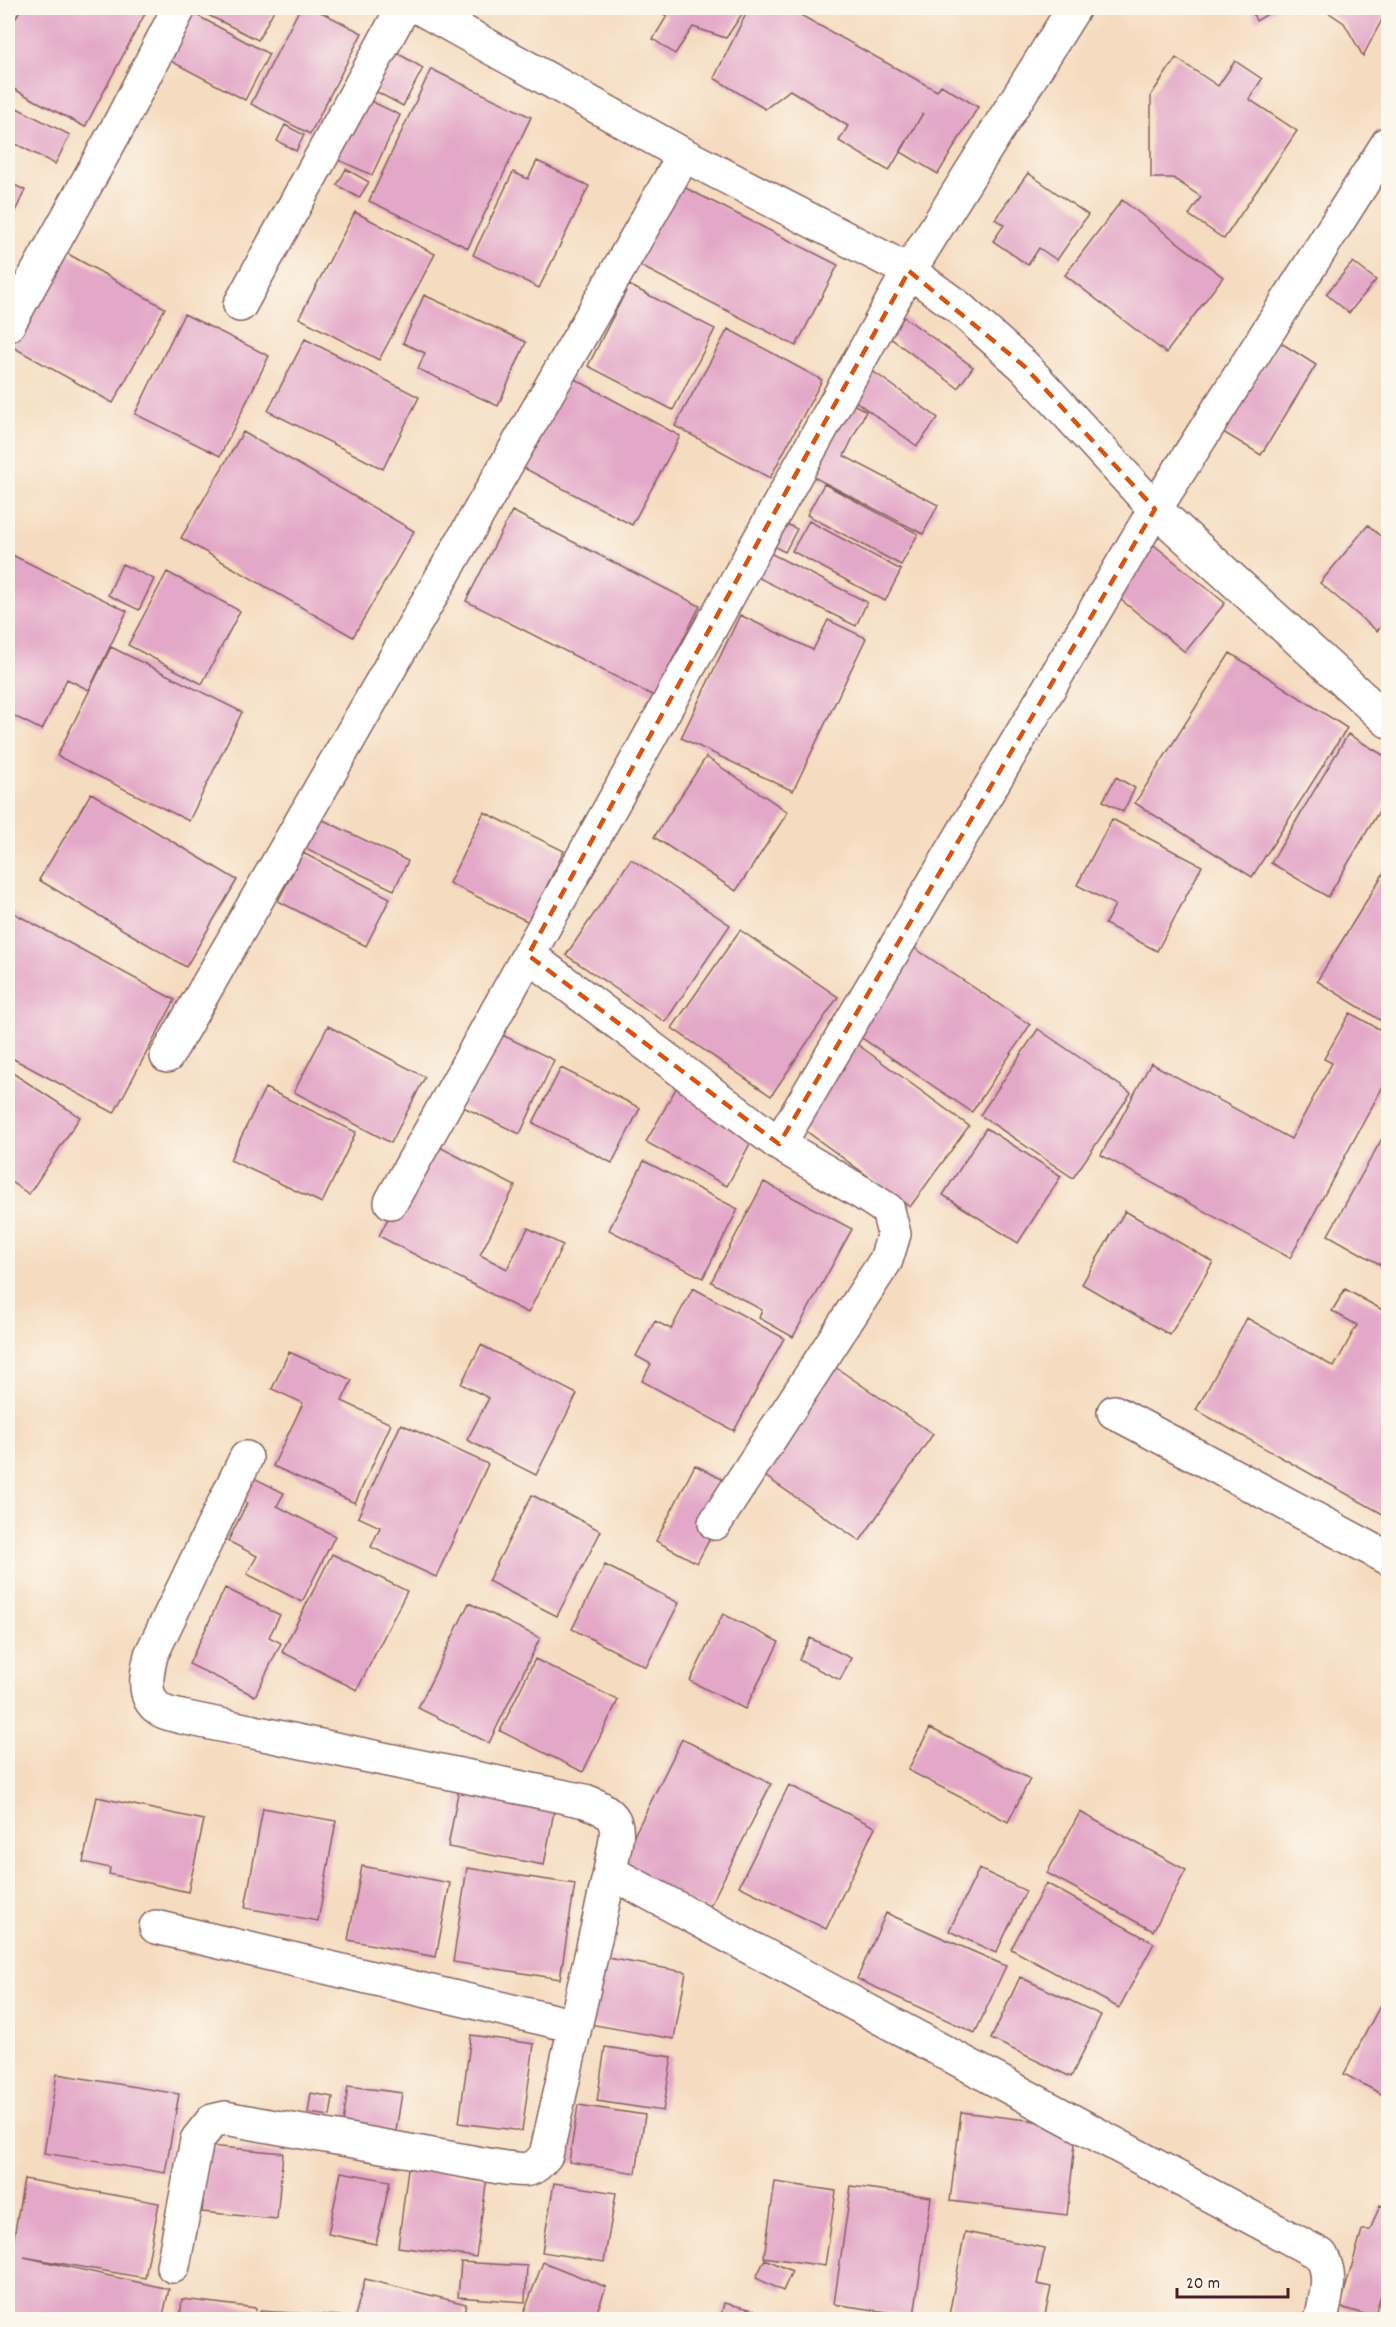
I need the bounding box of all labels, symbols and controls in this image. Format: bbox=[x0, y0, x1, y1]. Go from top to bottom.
scale bar bbox=[1177, 2261, 1288, 2299]
text: 20 m bbox=[1186, 2272, 1220, 2297]

